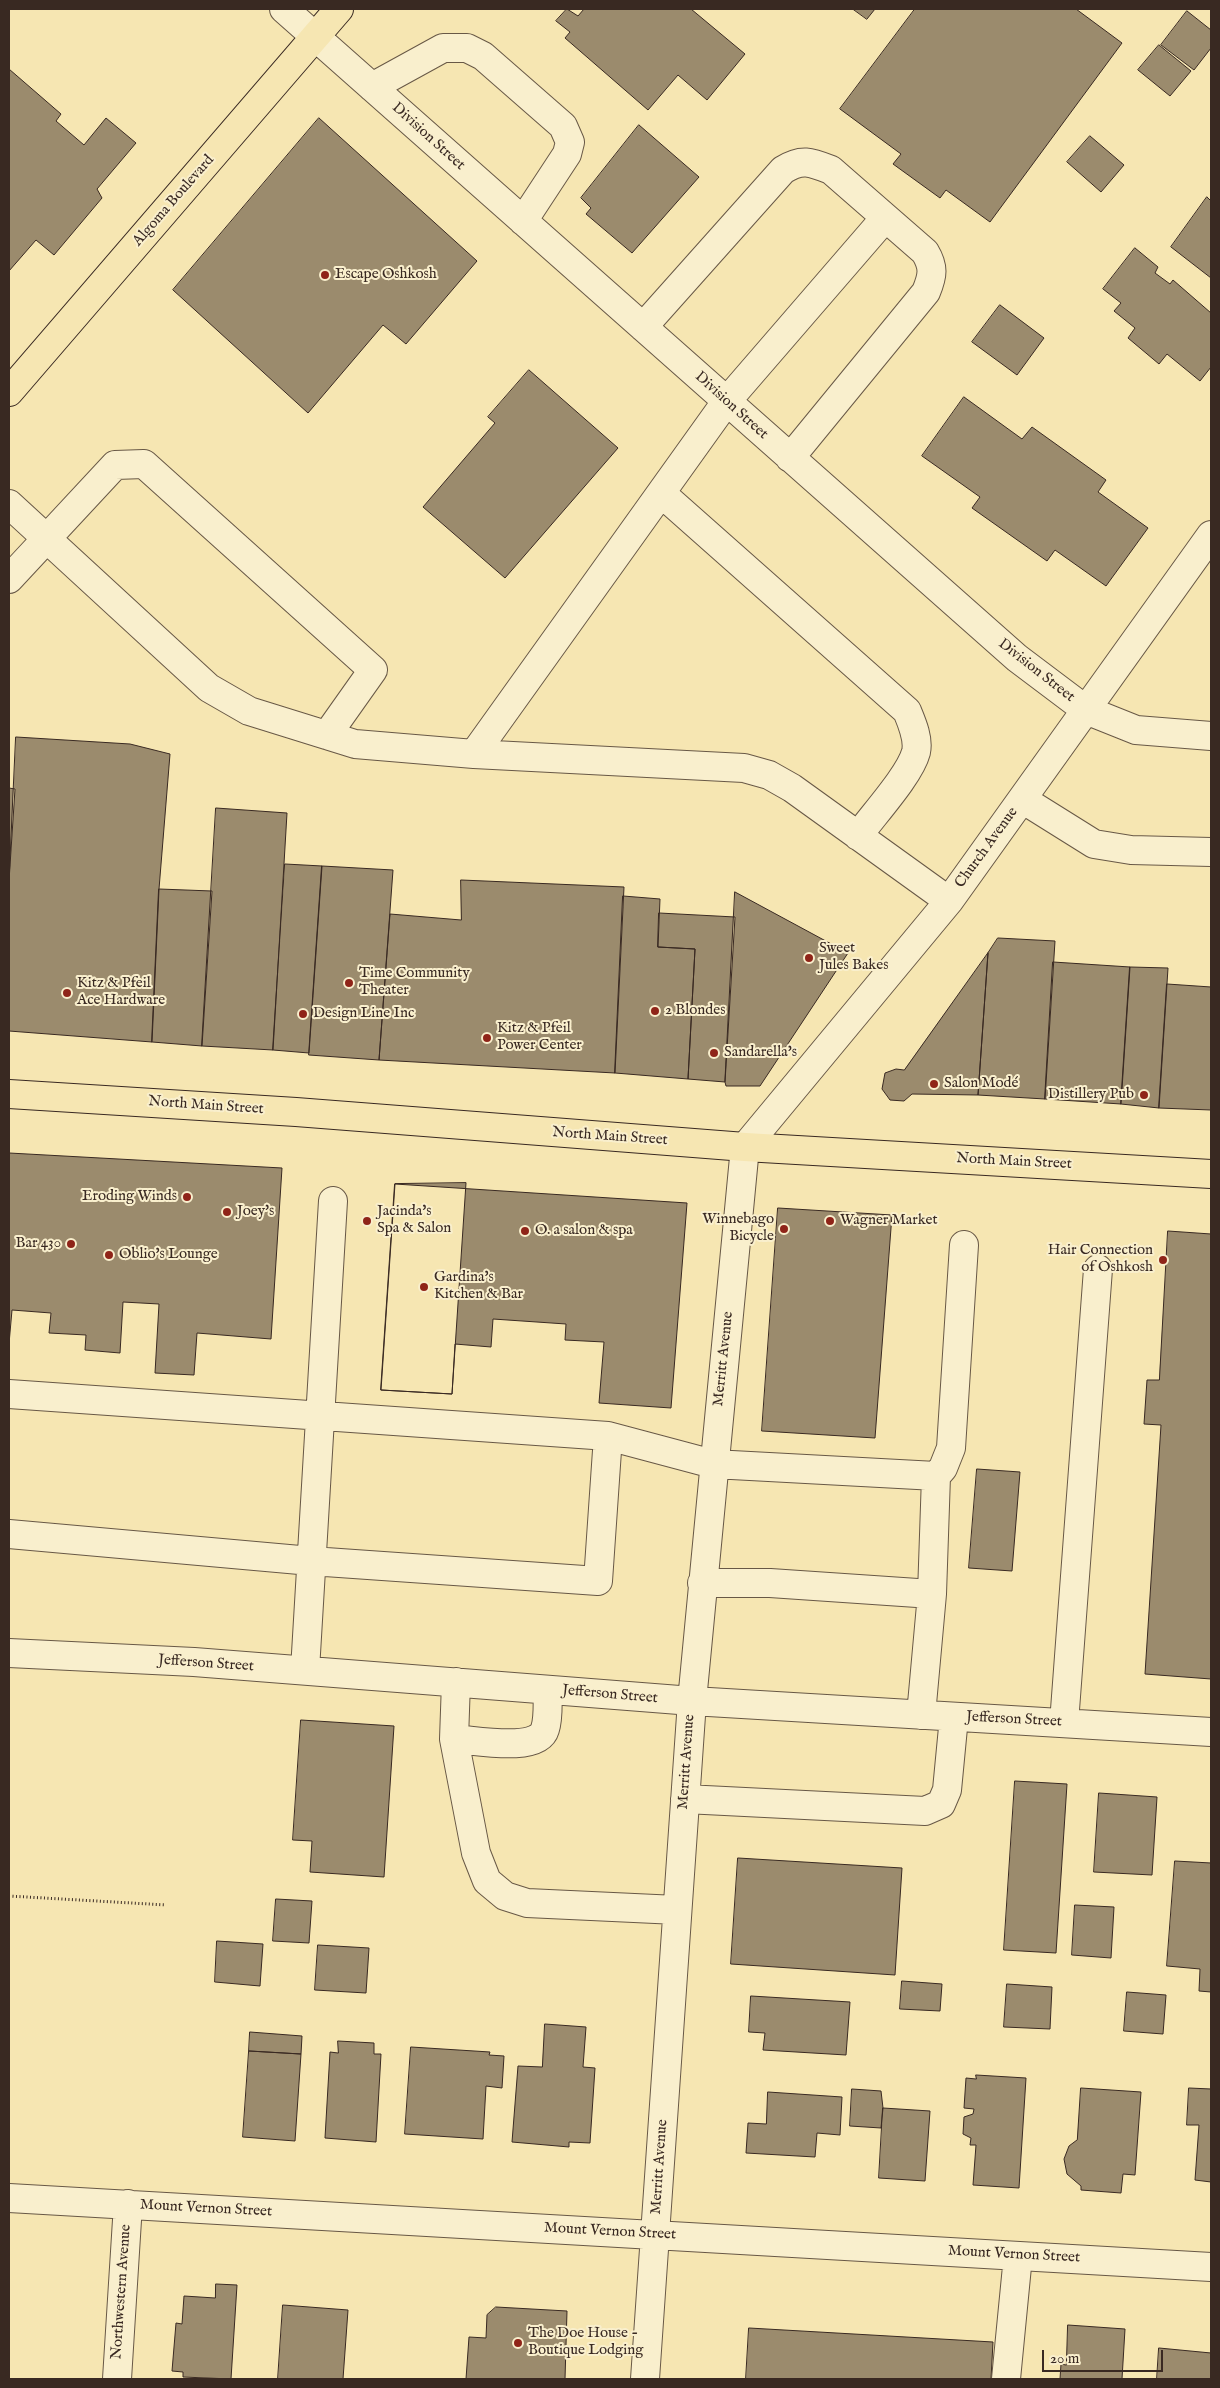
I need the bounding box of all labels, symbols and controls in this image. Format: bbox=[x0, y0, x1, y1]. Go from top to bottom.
street label: Division Street bbox=[388, 99, 468, 175]
street label: Algoma Boulevard bbox=[129, 152, 219, 250]
place label: Escape Oshkosh bbox=[335, 266, 437, 284]
marker: Escape Oshkosh bbox=[319, 269, 331, 281]
street label: Division Street bbox=[691, 368, 771, 444]
street label: Division Street bbox=[994, 635, 1078, 707]
street label: Church Avenue bbox=[952, 804, 1022, 892]
place label: Sweet Jules Bakes bbox=[819, 940, 888, 975]
marker: Sweet Jules Bakes bbox=[803, 952, 815, 964]
place label: Time Community Theater bbox=[359, 965, 470, 1000]
place label: Kitz & Pfeil Ace Hardware bbox=[77, 975, 165, 1010]
marker: Time Community Theater bbox=[343, 977, 355, 989]
marker: Kitz & Pfeil Ace Hardware bbox=[61, 987, 73, 999]
place label: 2 Blondes bbox=[665, 1002, 725, 1020]
place label: Design Line Inc bbox=[313, 1005, 414, 1023]
marker: 2 Blondes bbox=[649, 1005, 661, 1017]
marker: Design Line Inc bbox=[297, 1008, 309, 1020]
place label: Kitz & Pfeil Power Center bbox=[497, 1020, 582, 1055]
marker: Kitz & Pfeil Power Center bbox=[481, 1032, 493, 1044]
place label: Sandarella's bbox=[724, 1044, 797, 1062]
marker: Sandarella's bbox=[708, 1047, 720, 1059]
place label: Salon Modé bbox=[944, 1075, 1018, 1093]
marker: Salon Modé bbox=[928, 1078, 940, 1090]
place label: Distillery Pub bbox=[1048, 1086, 1134, 1104]
marker: Distillery Pub bbox=[1138, 1089, 1150, 1101]
street label: North Main Street bbox=[148, 1093, 264, 1119]
street label: North Main Street bbox=[552, 1124, 668, 1150]
street label: North Main Street bbox=[956, 1150, 1072, 1174]
place label: Eroding Winds bbox=[82, 1188, 177, 1206]
marker: Eroding Winds bbox=[181, 1191, 193, 1203]
place label: Joey's bbox=[237, 1203, 274, 1221]
place label: Jacinda's Spa & Salon bbox=[377, 1203, 451, 1238]
marker: Joey's bbox=[221, 1206, 233, 1218]
place label: Winnebago Bicycle bbox=[702, 1211, 774, 1246]
place label: Wagner Market bbox=[840, 1212, 938, 1230]
marker: Jacinda's Spa & Salon bbox=[361, 1215, 373, 1227]
marker: Wagner Market bbox=[824, 1215, 836, 1227]
place label: O. a salon & spa bbox=[535, 1222, 633, 1240]
marker: Winnebago Bicycle bbox=[778, 1223, 790, 1235]
marker: O. a salon & spa bbox=[519, 1225, 531, 1237]
place label: Bar 430 bbox=[15, 1235, 61, 1253]
marker: Bar 430 bbox=[65, 1238, 77, 1250]
place label: Hair Connection of Oshkosh bbox=[1048, 1242, 1153, 1277]
place label: Oblio's Lounge bbox=[119, 1246, 218, 1264]
marker: Oblio's Lounge bbox=[103, 1249, 115, 1261]
marker: Hair Connection of Oshkosh bbox=[1157, 1254, 1169, 1266]
place label: Gardina's Kitchen & Bar bbox=[434, 1269, 523, 1304]
marker: Gardina's Kitchen & Bar bbox=[418, 1281, 430, 1293]
street label: Merritt Avenue bbox=[710, 1311, 738, 1407]
street label: Jefferson Street bbox=[158, 1652, 254, 1676]
street label: Jefferson Street bbox=[562, 1682, 658, 1708]
street label: Jefferson Street bbox=[966, 1709, 1062, 1731]
street label: Merritt Avenue bbox=[675, 1714, 699, 1810]
street label: Merritt Avenue bbox=[648, 2119, 672, 2215]
street label: Mount Vernon Street bbox=[140, 2197, 272, 2221]
street label: Mount Vernon Street bbox=[544, 2220, 676, 2244]
street label: Northwestern Avenue bbox=[108, 2224, 136, 2360]
street label: Mount Vernon Street bbox=[948, 2243, 1080, 2267]
place label: The Doe House - Boutique Lodging bbox=[528, 2325, 643, 2360]
marker: The Doe House - Boutique Lodging bbox=[512, 2337, 524, 2349]
scale bar bbox=[1045, 2340, 1166, 2372]
text: 20 m bbox=[1050, 2349, 1079, 2368]

